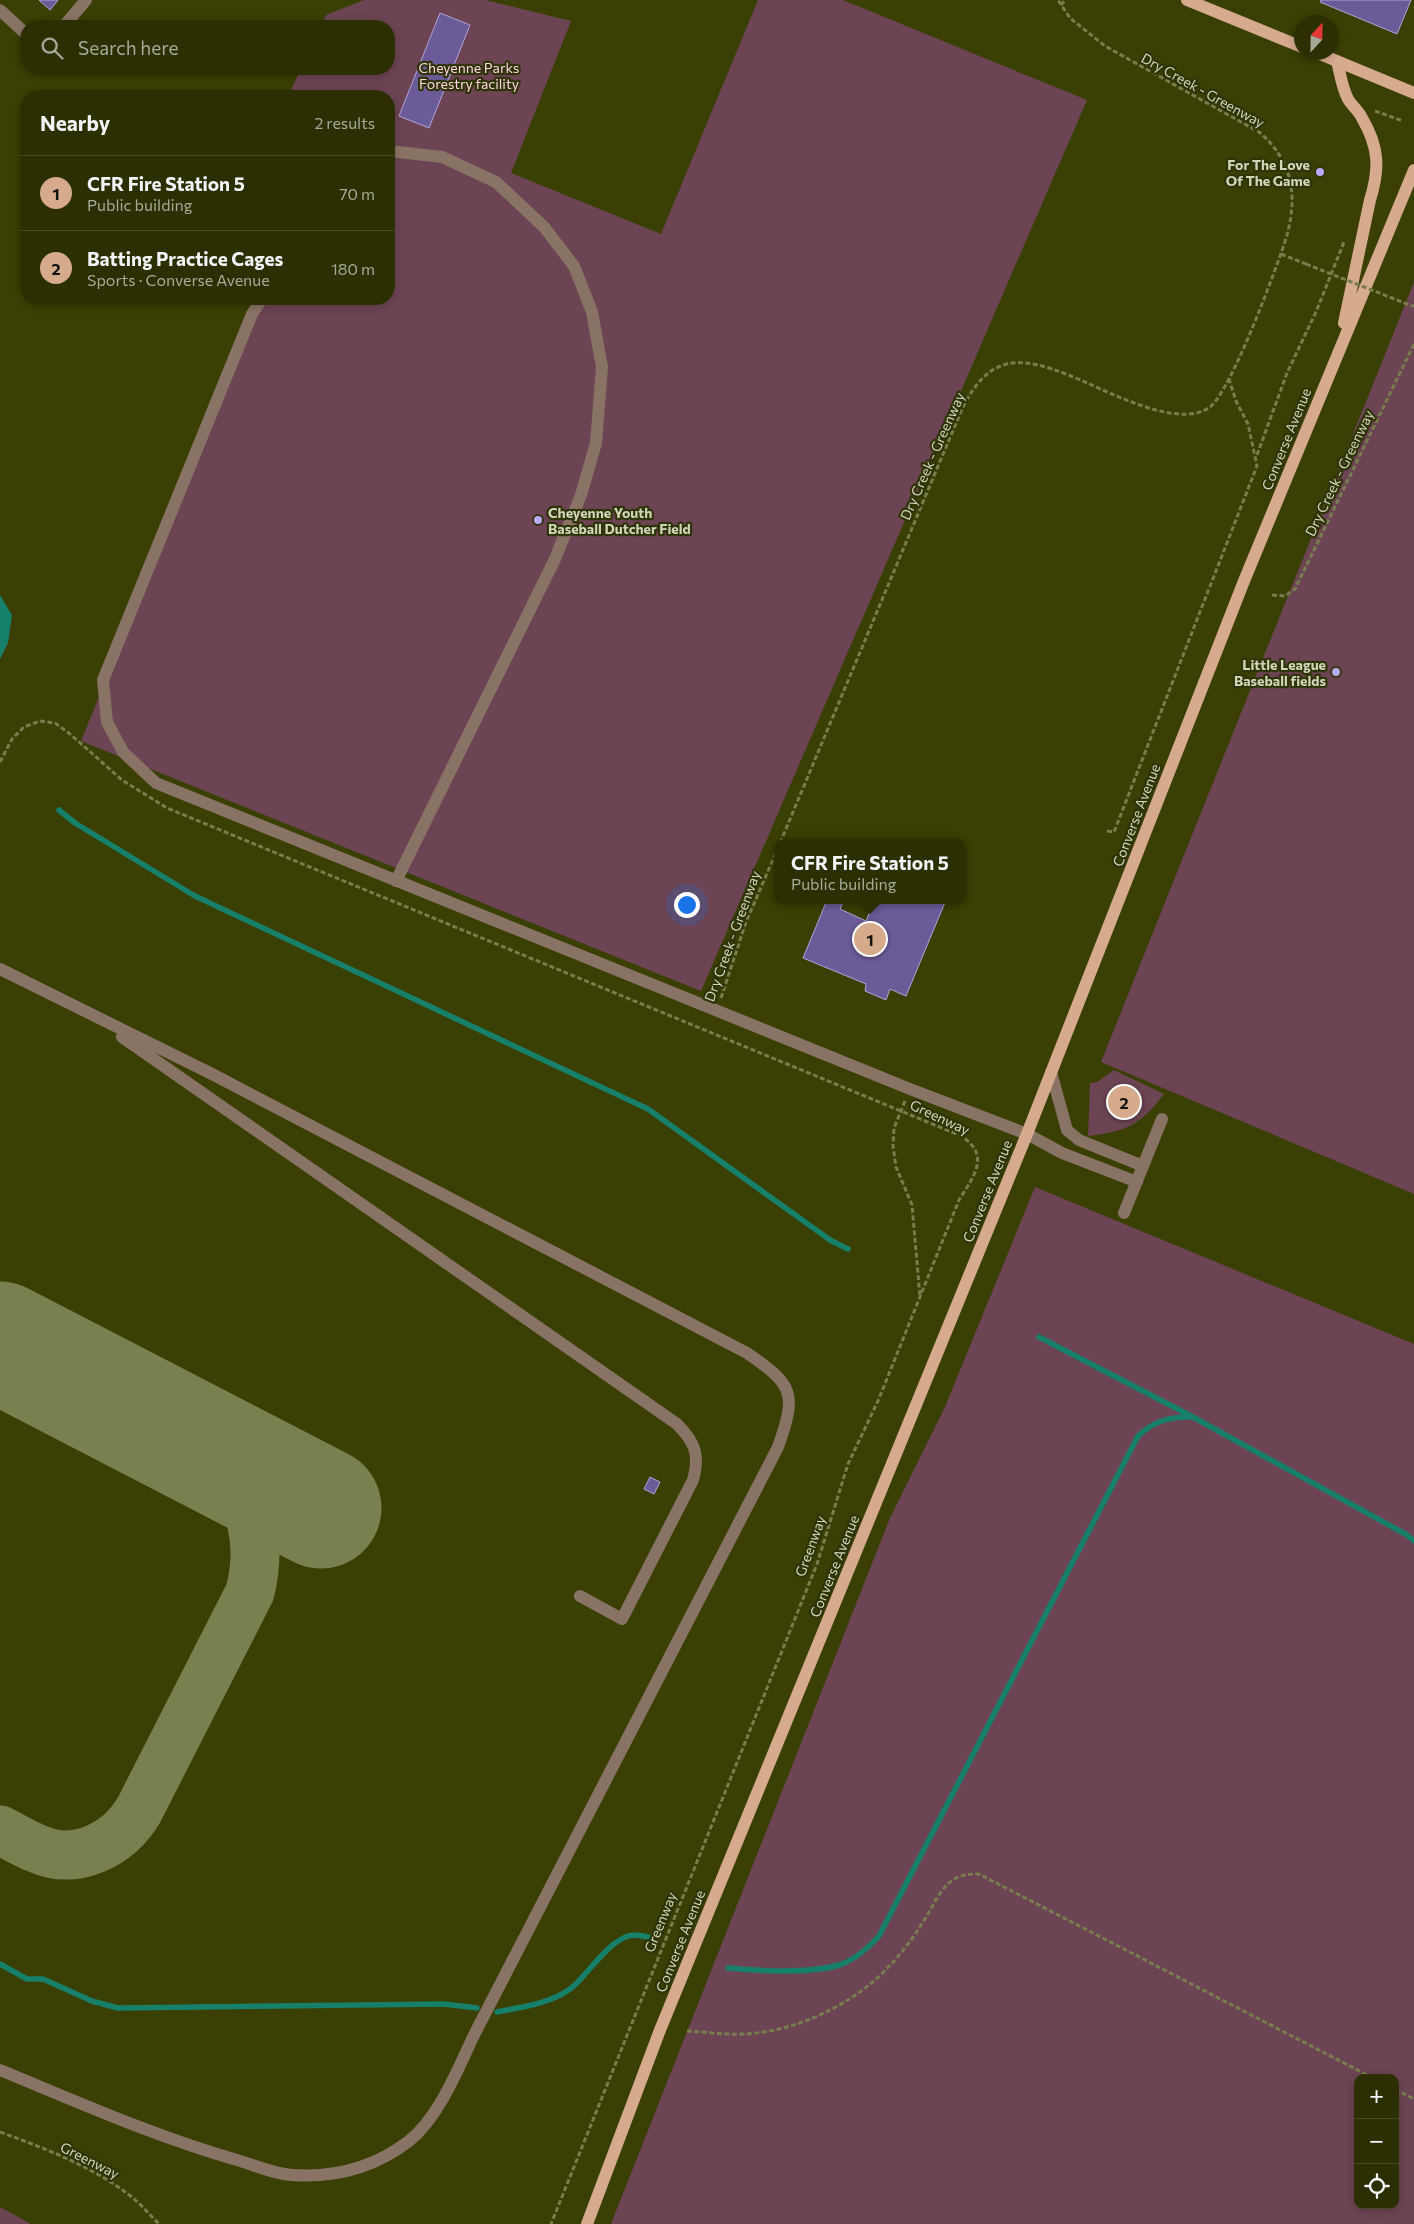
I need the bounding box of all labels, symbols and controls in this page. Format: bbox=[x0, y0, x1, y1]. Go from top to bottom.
north arrow bbox=[1294, 15, 1339, 60]
search box bbox=[20, 20, 395, 75]
icon: search bbox=[38, 34, 66, 62]
text: Search here bbox=[78, 36, 178, 59]
street label: Dry Creek - Greenway bbox=[1138, 49, 1268, 131]
park label: Cheyenne Parks Forestry facility bbox=[419, 59, 519, 92]
text: Nearby bbox=[40, 110, 110, 135]
text: 2 results bbox=[314, 113, 375, 132]
place label: For The Love Of The Game bbox=[1226, 156, 1310, 189]
marker: For The Love Of The Game bbox=[1314, 166, 1326, 178]
text: CFR Fire Station 5 bbox=[87, 172, 245, 195]
text: 1 bbox=[52, 184, 60, 203]
text: 70 m bbox=[339, 184, 375, 203]
text: Public building bbox=[87, 195, 192, 214]
text: Batting Practice Cages bbox=[87, 247, 283, 270]
text: 2 bbox=[51, 259, 61, 278]
text: 180 m bbox=[331, 259, 375, 278]
text: Sports · Converse Avenue bbox=[87, 270, 270, 289]
street label: Converse Avenue bbox=[1258, 385, 1314, 493]
street label: Dry Creek - Greenway bbox=[896, 389, 968, 523]
street label: Dry Creek - Greenway bbox=[1301, 407, 1377, 539]
place label: Cheyenne Youth Baseball Dutcher Field bbox=[548, 504, 691, 537]
marker: Cheyenne Youth Baseball Dutcher Field bbox=[532, 514, 544, 526]
place label: Little League Baseball fields bbox=[1234, 656, 1326, 689]
marker: Little League Baseball fields bbox=[1330, 666, 1342, 678]
street label: Converse Avenue bbox=[1109, 761, 1163, 869]
popup bbox=[774, 839, 966, 904]
text: CFR Fire Station 5 bbox=[791, 851, 949, 874]
street label: Dry Creek - Greenway bbox=[700, 868, 764, 1004]
text: Public building bbox=[791, 874, 896, 893]
your location bbox=[674, 892, 700, 918]
pin: 1 bbox=[854, 920, 886, 958]
pin: 2 bbox=[1108, 1083, 1140, 1121]
street label: Greenway bbox=[908, 1096, 972, 1138]
street label: Converse Avenue bbox=[959, 1137, 1015, 1245]
street label: Converse Avenue bbox=[806, 1512, 862, 1620]
street label: Greenway bbox=[791, 1513, 829, 1579]
street label: Converse Avenue bbox=[652, 1887, 708, 1995]
street label: Greenway bbox=[640, 1889, 680, 1955]
map controls bbox=[1354, 2074, 1399, 2209]
button: + bbox=[1354, 2074, 1399, 2119]
button: − bbox=[1354, 2119, 1399, 2164]
street label: Greenway bbox=[58, 2138, 122, 2182]
button: locate bbox=[1354, 2164, 1399, 2209]

